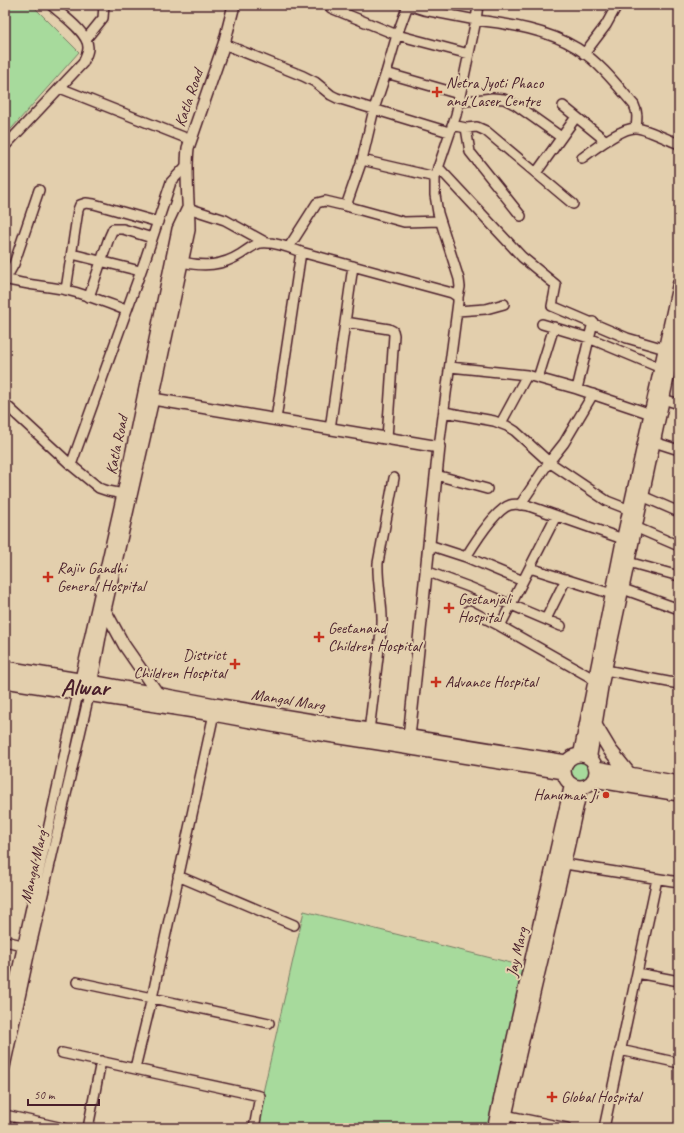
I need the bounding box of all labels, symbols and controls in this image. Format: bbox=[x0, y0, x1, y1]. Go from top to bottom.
street label: Katla Road bbox=[170, 64, 209, 129]
place label: Netra Jyoti Phaco and Laser Centre bbox=[446, 73, 545, 111]
marker: Netra Jyoti Phaco and Laser Centre bbox=[431, 86, 443, 98]
street label: Katla Road bbox=[101, 411, 134, 476]
place label: Rajiv Gandhi General Hospital bbox=[57, 558, 148, 596]
marker: Rajiv Gandhi General Hospital bbox=[42, 571, 54, 583]
place label: Geetanjali Hospital bbox=[458, 589, 513, 627]
marker: Geetanjali Hospital bbox=[443, 602, 455, 614]
place label: Geetanand Children Hospital bbox=[328, 618, 424, 656]
marker: Geetanand Children Hospital bbox=[313, 631, 325, 643]
place label: District Children Hospital bbox=[133, 645, 229, 683]
marker: District Children Hospital bbox=[229, 658, 241, 670]
district label: Alwar bbox=[61, 672, 111, 702]
place label: Advance Hospital bbox=[445, 672, 540, 692]
marker: Advance Hospital bbox=[430, 676, 442, 688]
street label: Mangal Marg bbox=[250, 684, 327, 716]
place label: Hanuman Ji bbox=[533, 785, 600, 805]
marker: Hanuman Ji bbox=[601, 790, 611, 800]
street label: Mangal Marg' bbox=[16, 824, 53, 905]
street label: Jay Marg bbox=[501, 924, 533, 980]
scale bar bbox=[28, 1081, 99, 1107]
text: 50 m bbox=[34, 1087, 56, 1103]
place label: Global Hospital bbox=[561, 1087, 644, 1107]
marker: Global Hospital bbox=[546, 1091, 558, 1103]

